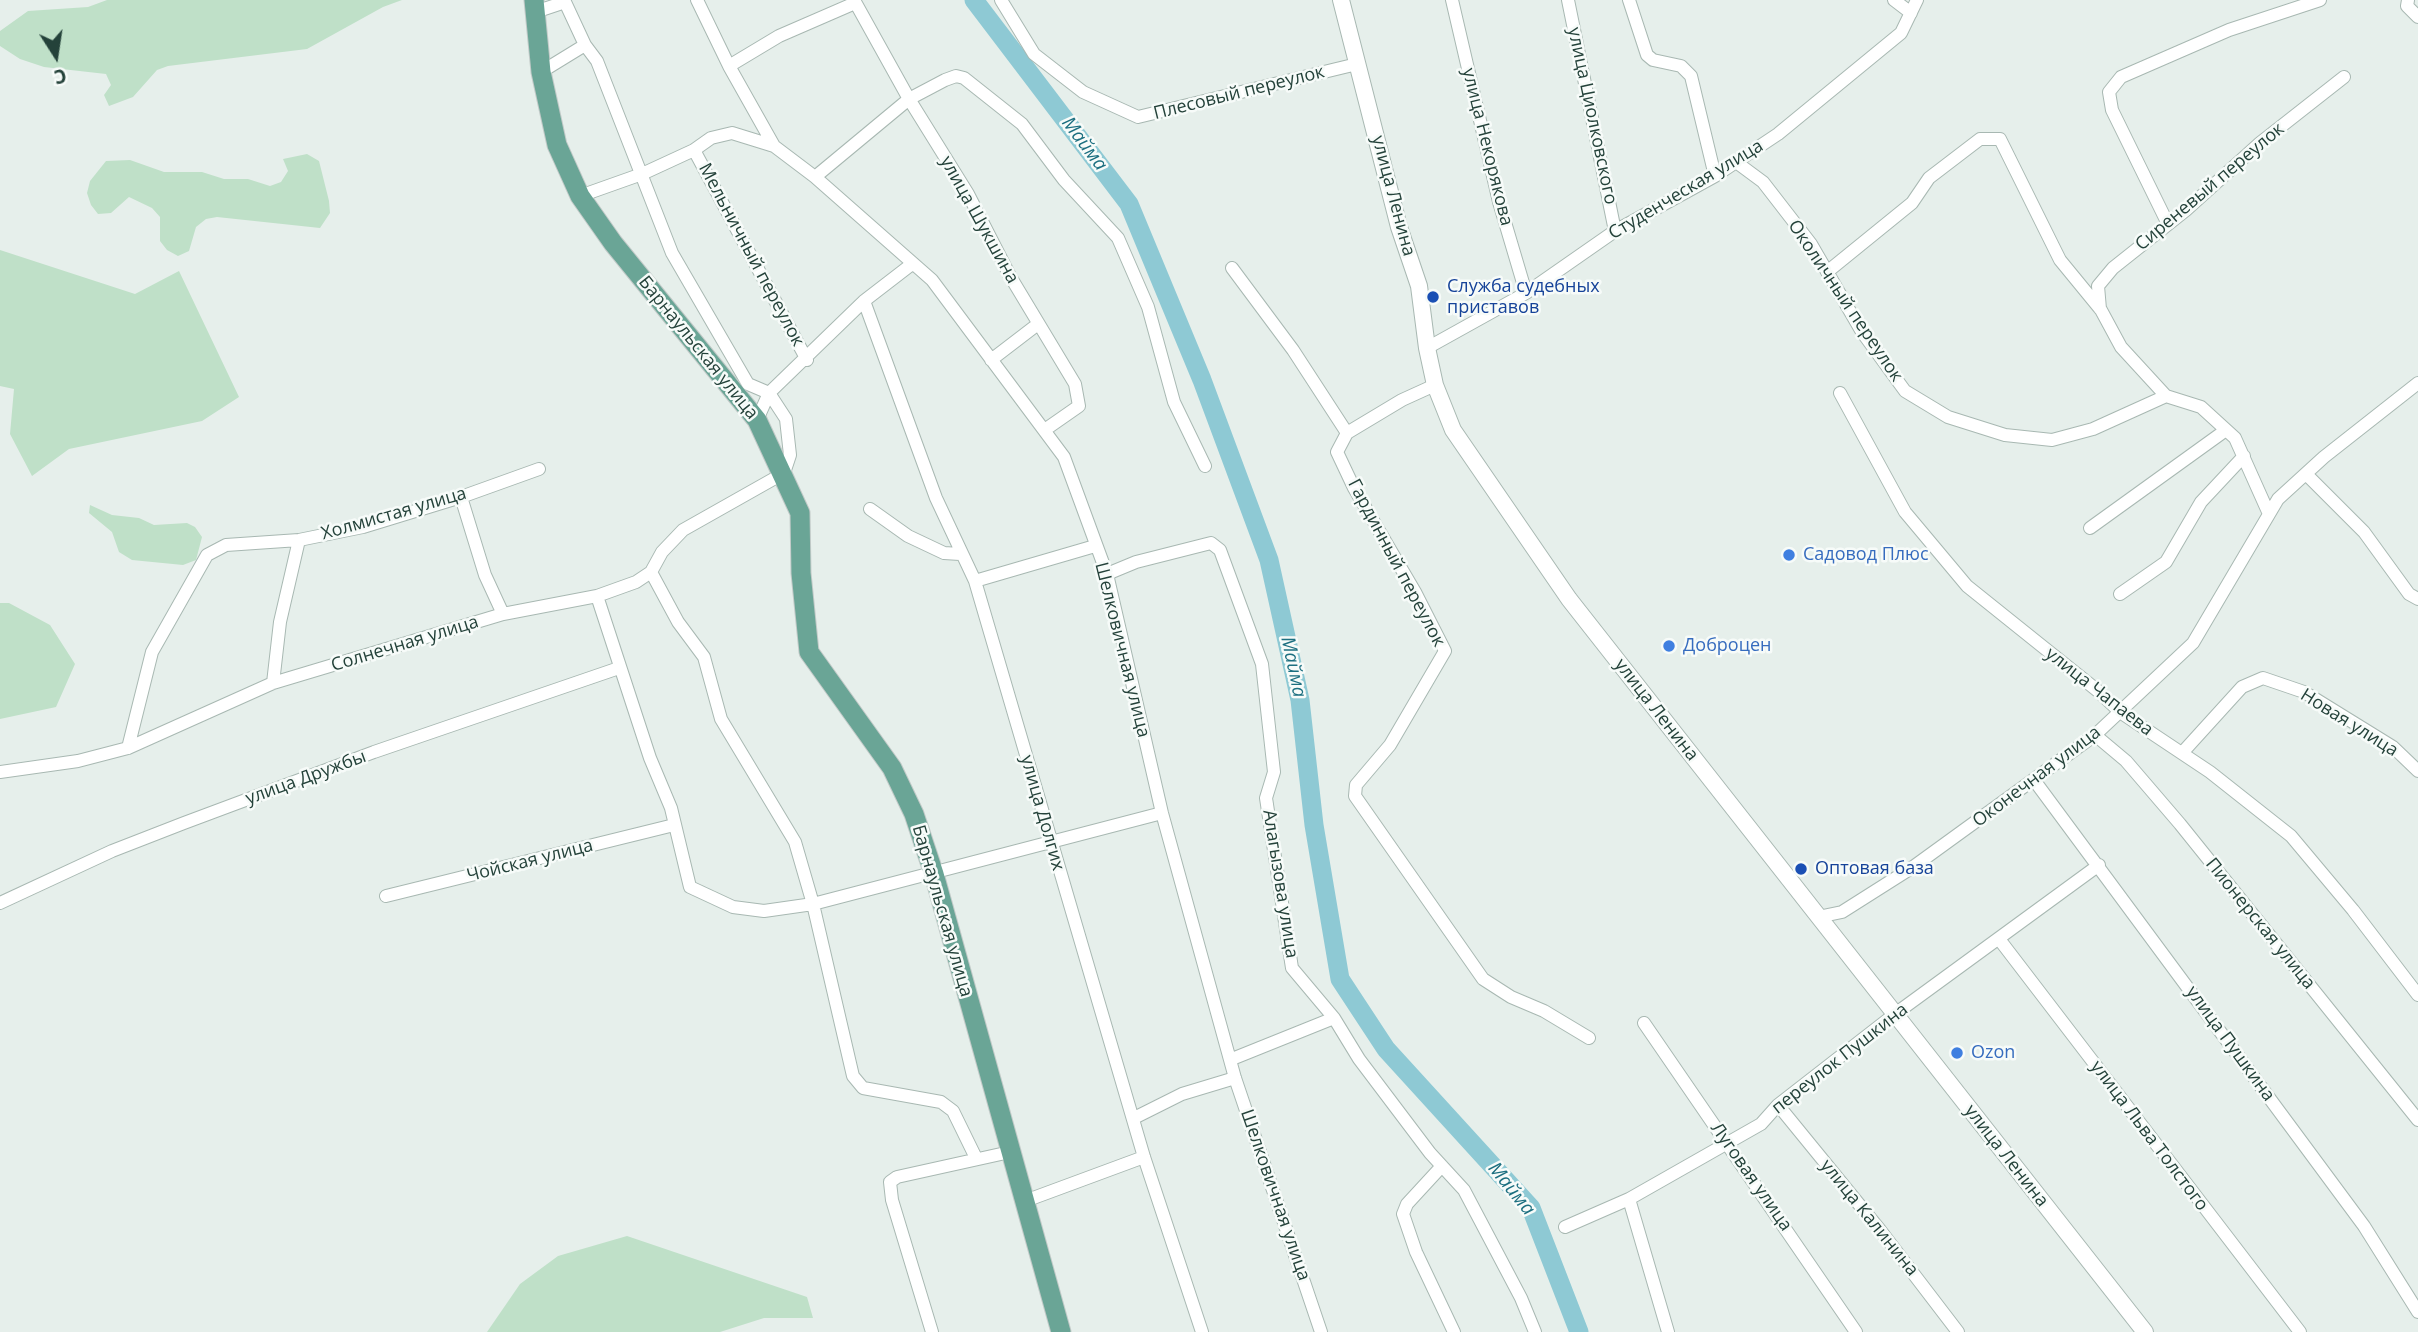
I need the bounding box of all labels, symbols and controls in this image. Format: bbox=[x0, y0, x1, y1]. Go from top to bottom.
north arrow bbox=[21, 21, 91, 91]
street label: улица Циолковского bbox=[1563, 26, 1621, 206]
street label: Плесовый переулок bbox=[1151, 61, 1327, 125]
text: С bbox=[52, 63, 69, 91]
street label: улица Некорякова bbox=[1457, 66, 1517, 228]
water label: Майма bbox=[1056, 113, 1112, 175]
street label: Сиреневый переулок bbox=[2131, 118, 2289, 256]
street label: улица Ленина bbox=[1367, 133, 1419, 259]
street label: Студенческая улица bbox=[1605, 135, 1767, 245]
street label: улица Шукшина bbox=[935, 152, 1023, 288]
street label: Мельничный переулок bbox=[694, 160, 808, 350]
street label: Околичный переулок bbox=[1783, 216, 1907, 386]
street label: Барнаульская улица bbox=[634, 272, 762, 424]
place label: Служба судебных приставов bbox=[1447, 276, 1600, 318]
marker: Служба судебных приставов bbox=[1425, 289, 1441, 305]
street label: Гардинный переулок bbox=[1343, 475, 1449, 651]
street label: Холмистая улица bbox=[319, 483, 469, 545]
place label: Садовод Плюс bbox=[1803, 544, 1929, 566]
marker: Садовод Плюс bbox=[1781, 547, 1797, 563]
street label: Шелковичная улица bbox=[1090, 560, 1154, 740]
street label: Солнечная улица bbox=[329, 611, 481, 677]
water label: Майма bbox=[1275, 635, 1311, 699]
place label: Доброцен bbox=[1683, 635, 1771, 657]
marker: Доброцен bbox=[1661, 638, 1677, 654]
street label: улица Чапаева bbox=[2041, 643, 2157, 741]
street label: улица Ленина bbox=[1609, 655, 1703, 765]
street label: Новая улица bbox=[2296, 684, 2402, 762]
street label: Оконечная улица bbox=[1969, 722, 2105, 832]
street label: улица Дружбы bbox=[243, 746, 369, 810]
street label: улица Долгих bbox=[1015, 753, 1069, 873]
street label: Алагызова улица bbox=[1258, 808, 1302, 960]
street label: Барнаульская улица bbox=[907, 822, 977, 1000]
street label: Чойская улица bbox=[465, 835, 595, 887]
street label: Пионерская улица bbox=[2200, 854, 2320, 994]
place label: Оптовая база bbox=[1815, 858, 1934, 880]
marker: Оптовая база bbox=[1793, 861, 1809, 877]
street label: улица Пушкина bbox=[2181, 982, 2279, 1106]
street label: переулок Пушкина bbox=[1768, 999, 1912, 1119]
place label: Ozon bbox=[1971, 1042, 2015, 1064]
marker: Ozon bbox=[1949, 1045, 1965, 1061]
street label: улица Льва Толстого bbox=[2085, 1057, 2213, 1215]
street label: улица Ленина bbox=[1959, 1101, 2053, 1211]
street label: Шелковичная улица bbox=[1236, 1106, 1314, 1284]
street label: Луговая улица bbox=[1706, 1119, 1796, 1235]
street label: улица Калинина bbox=[1815, 1155, 1923, 1281]
water label: Майма bbox=[1483, 1158, 1539, 1220]

